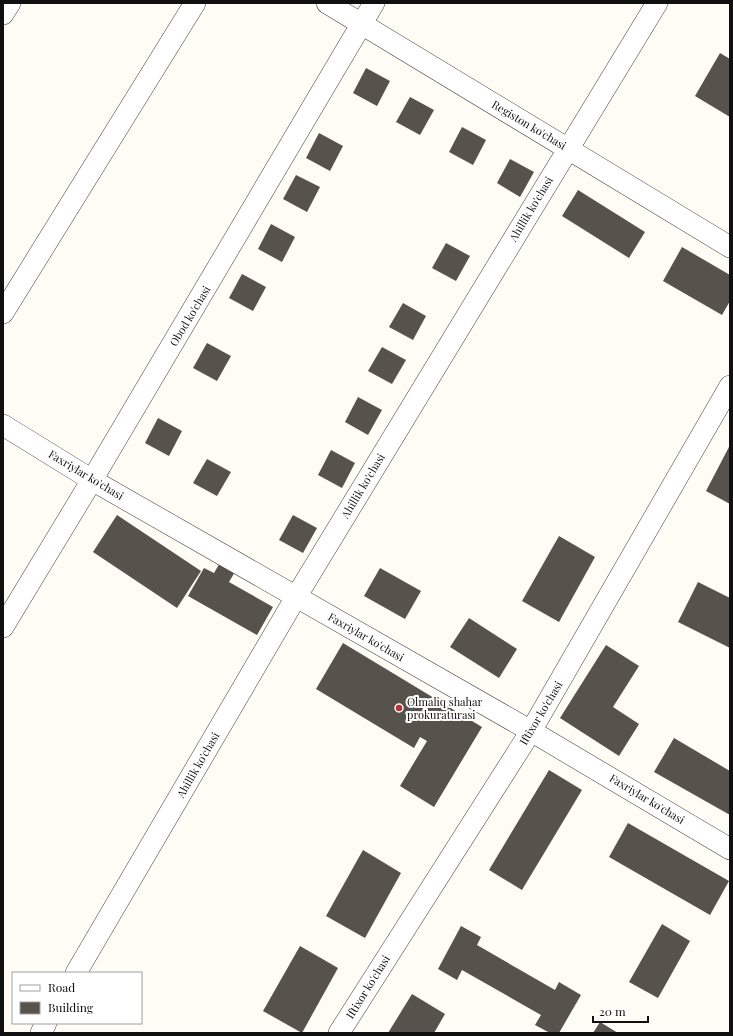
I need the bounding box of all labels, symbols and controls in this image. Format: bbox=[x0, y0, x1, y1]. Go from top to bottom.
street label: Registon ko'chasi bbox=[489, 96, 569, 153]
street label: Ahillik ko'chasi bbox=[505, 173, 556, 245]
street label: Obod ko'chasi bbox=[166, 283, 214, 349]
street label: Faxriylar ko'chasi bbox=[46, 446, 127, 503]
street label: Ahillik ko'chasi bbox=[337, 450, 388, 522]
street label: Faxriylar ko'chasi bbox=[326, 609, 407, 664]
street label: Iftixor ko'chasi bbox=[516, 678, 566, 747]
place label: Olmaliq shahar prokuraturasi bbox=[407, 694, 483, 722]
marker: Olmaliq shahar prokuraturasi bbox=[394, 703, 404, 713]
street label: Ahillik ko'chasi bbox=[172, 729, 222, 801]
street label: Faxriylar ko'chasi bbox=[607, 770, 688, 827]
street label: Iftixor ko'chasi bbox=[342, 952, 393, 1021]
legend bbox=[12, 972, 142, 1024]
text: Road bbox=[48, 979, 75, 995]
scale bar bbox=[593, 998, 648, 1024]
text: Building bbox=[48, 999, 94, 1015]
text: 20 m bbox=[599, 1003, 626, 1019]

